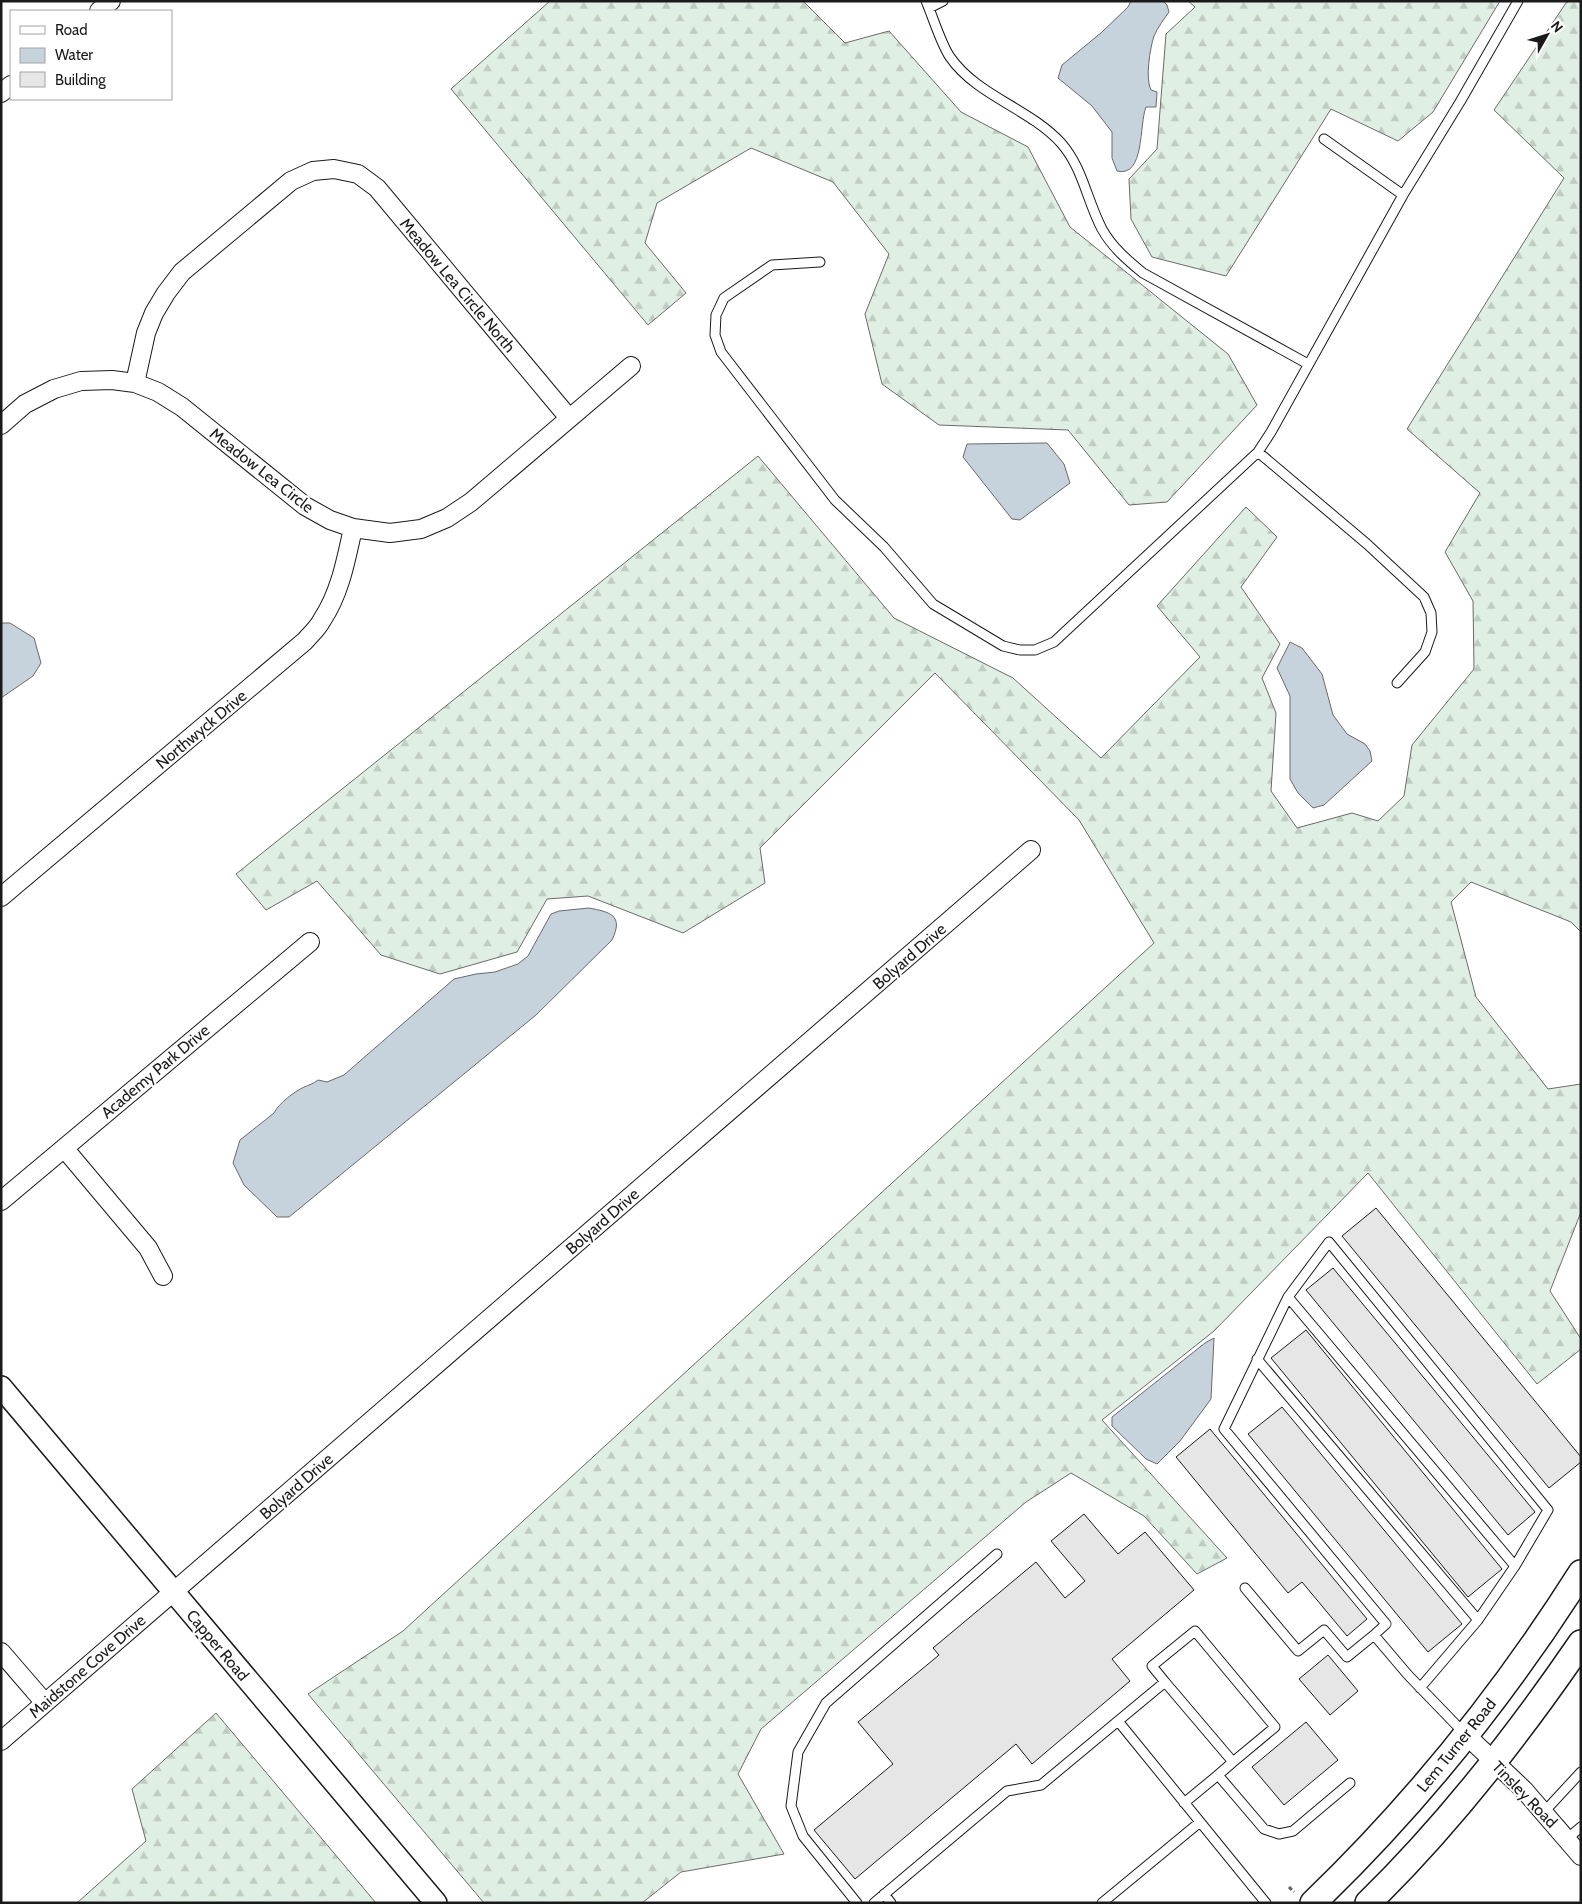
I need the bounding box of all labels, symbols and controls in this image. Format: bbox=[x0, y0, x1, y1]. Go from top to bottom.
legend bbox=[10, 10, 172, 100]
north arrow bbox=[1522, 10, 1572, 60]
text: N bbox=[1547, 17, 1567, 36]
text: Road bbox=[55, 21, 88, 39]
text: Water bbox=[55, 46, 93, 64]
text: Building bbox=[55, 71, 106, 89]
street label: Meadow Lea Circle North bbox=[396, 214, 519, 356]
street label: Meadow Lea Circle bbox=[206, 424, 317, 517]
street label: Northwyck Drive bbox=[152, 686, 250, 773]
street label: Bolyard Drive bbox=[869, 919, 950, 993]
street label: Academy Park Drive bbox=[97, 1021, 213, 1122]
street label: Bolyard Drive bbox=[562, 1184, 643, 1258]
street label: Bolyard Drive bbox=[256, 1449, 337, 1523]
street label: Capper Road bbox=[182, 1606, 253, 1685]
street label: Maidstone Cove Drive bbox=[25, 1611, 149, 1722]
street label: Lem Turner Road bbox=[1413, 1695, 1500, 1796]
street label: Tinsley Road bbox=[1488, 1757, 1561, 1832]

